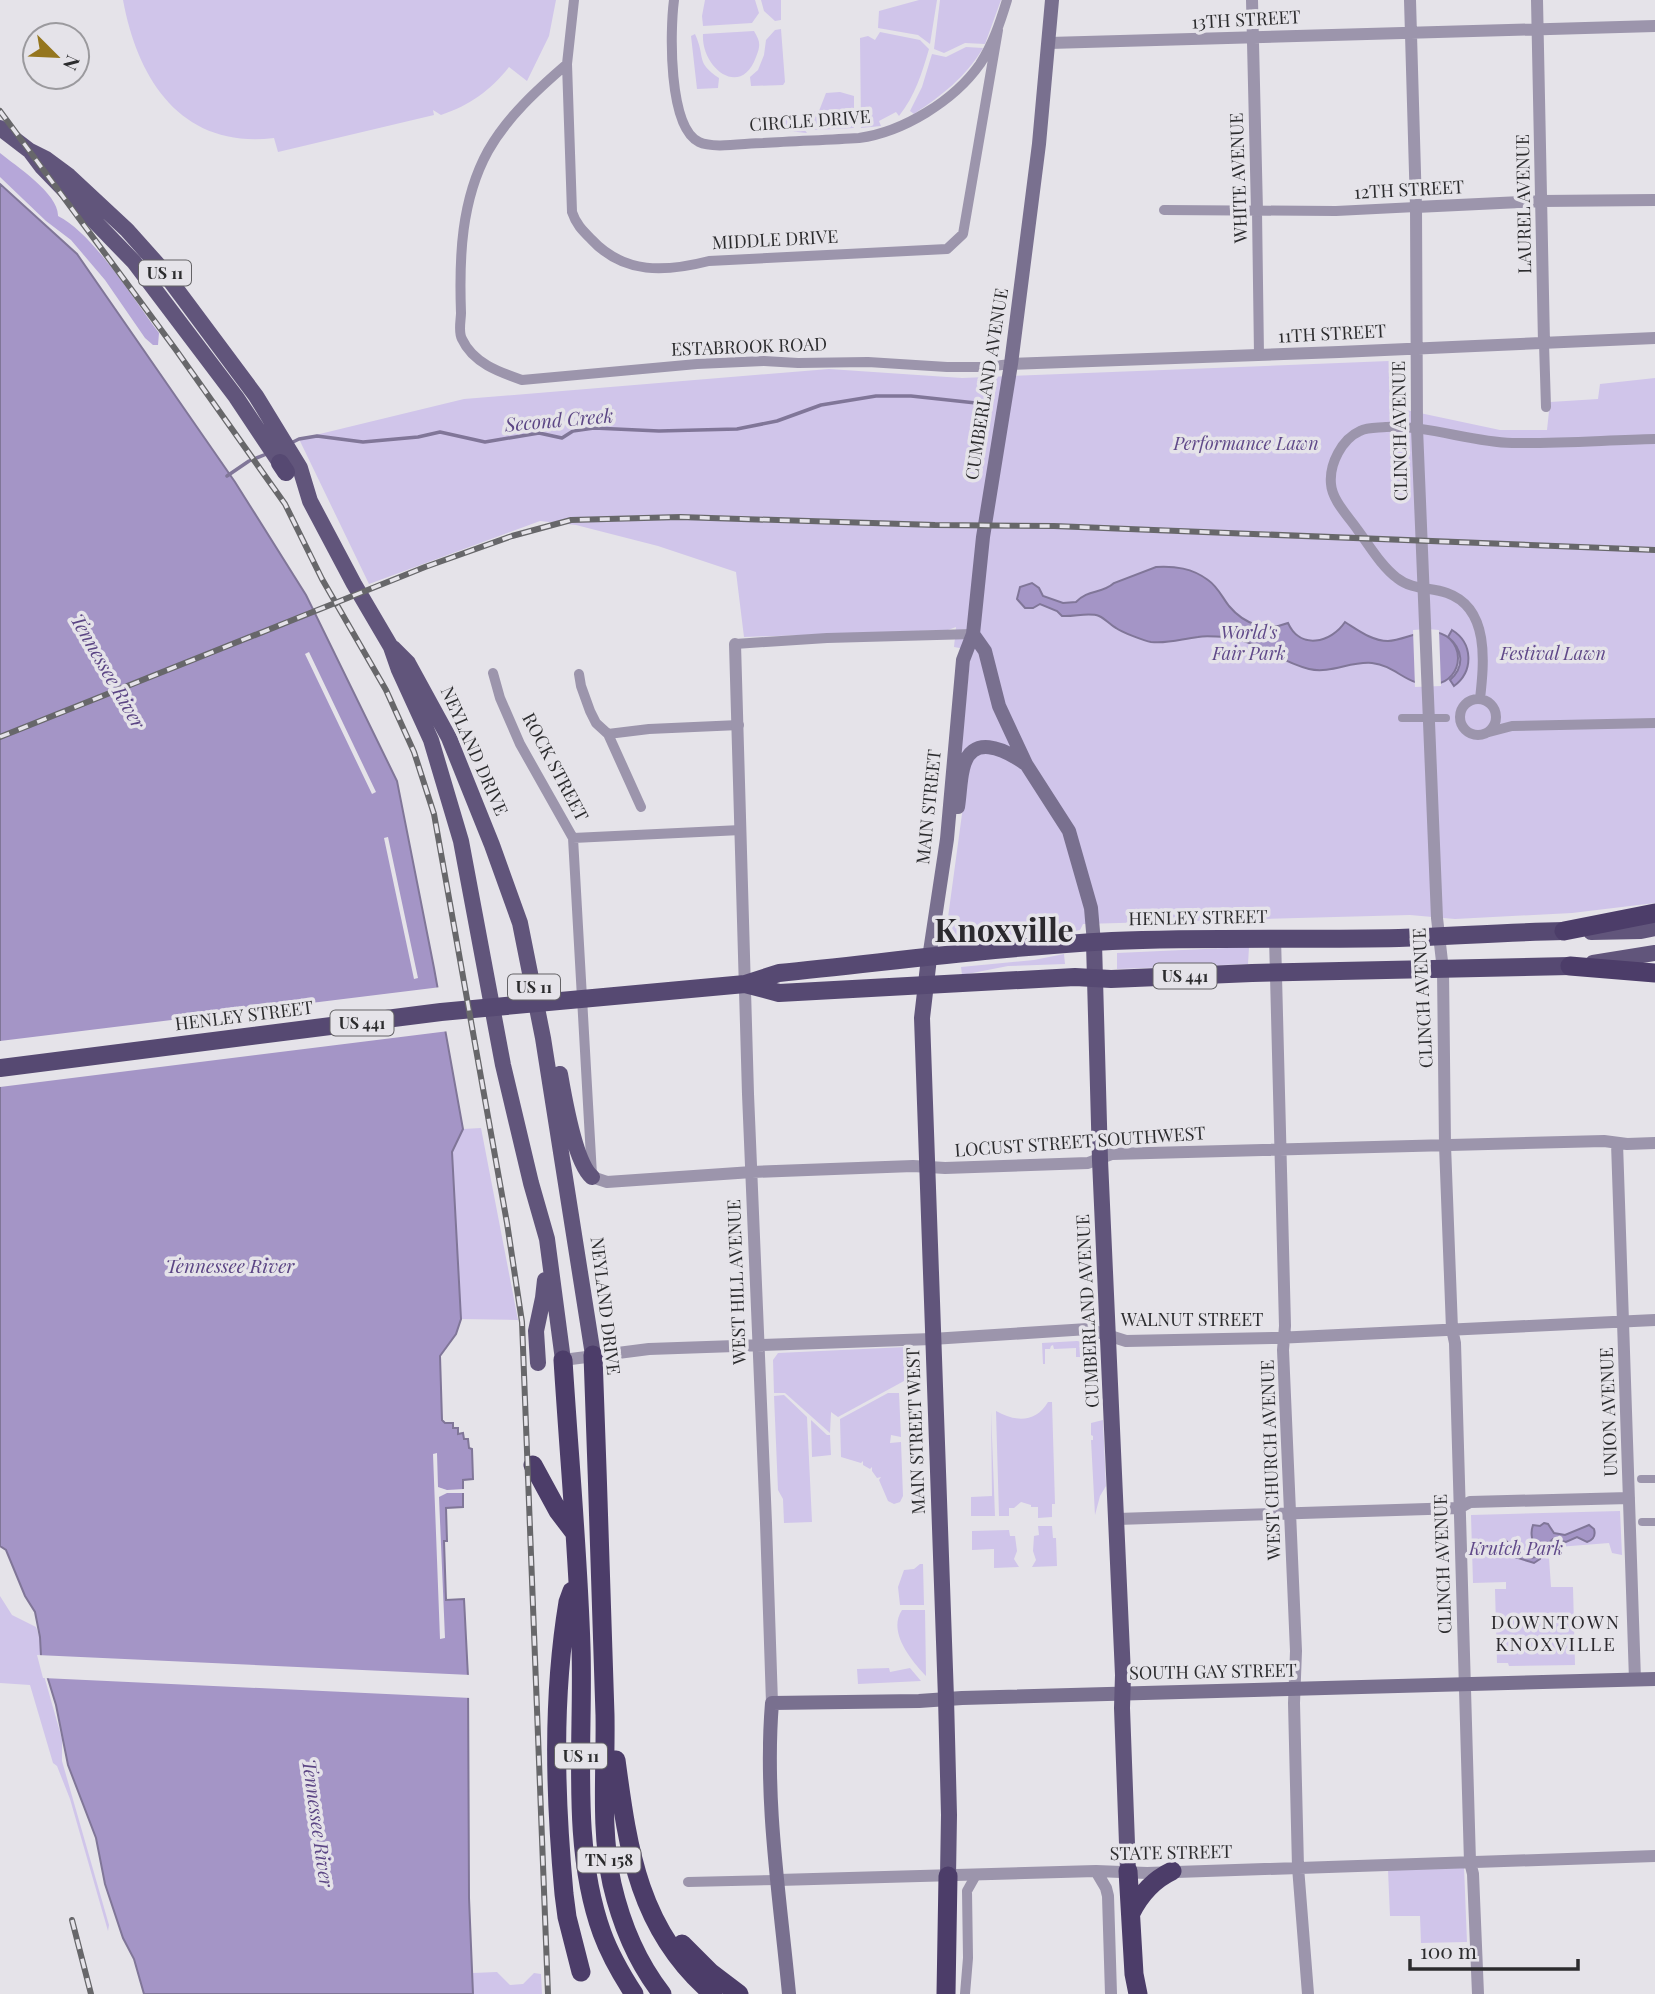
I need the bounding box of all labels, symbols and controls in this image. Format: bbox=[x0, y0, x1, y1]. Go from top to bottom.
street label: 13TH STREET bbox=[1191, 4, 1301, 34]
north arrow bbox=[21, 21, 91, 91]
text: N bbox=[58, 52, 87, 75]
street label: CIRCLE DRIVE bbox=[748, 104, 871, 136]
street label: WHITE AVENUE bbox=[1224, 112, 1252, 245]
street label: LAUREL AVENUE bbox=[1510, 134, 1536, 274]
street label: 12TH STREET bbox=[1353, 174, 1465, 204]
street label: MIDDLE DRIVE bbox=[711, 224, 839, 254]
road number: US 11 bbox=[139, 260, 191, 286]
street label: CUMBERLAND AVENUE bbox=[959, 286, 1013, 481]
street label: 11TH STREET bbox=[1277, 318, 1387, 348]
street label: ESTABROOK ROAD bbox=[670, 331, 827, 361]
street label: CLINCH AVENUE bbox=[1386, 361, 1412, 501]
water label: Second Creek bbox=[503, 401, 614, 437]
park label: Performance Lawn bbox=[1172, 431, 1319, 455]
water label: Tennessee River bbox=[65, 608, 153, 734]
park label: World's Fair Park bbox=[1211, 620, 1286, 665]
park label: Festival Lawn bbox=[1499, 641, 1606, 665]
street label: NEYLAND DRIVE bbox=[436, 682, 514, 819]
street label: ROCK STREET bbox=[517, 708, 594, 825]
street label: MAIN STREET bbox=[910, 748, 946, 866]
street label: HENLEY STREET bbox=[1128, 904, 1268, 930]
district label: Knoxville bbox=[934, 907, 1074, 950]
street label: CLINCH AVENUE bbox=[1406, 927, 1438, 1069]
road number: US 441 bbox=[1154, 964, 1216, 988]
road number: US 11 bbox=[508, 974, 560, 1000]
street label: HENLEY STREET bbox=[173, 995, 314, 1035]
road number: US 441 bbox=[330, 1010, 394, 1036]
street label: LOCUST STREET SOUTHWEST bbox=[954, 1120, 1206, 1162]
street label: WEST HILL AVENUE bbox=[721, 1199, 751, 1366]
street label: CUMBERLAND AVENUE bbox=[1070, 1214, 1104, 1409]
street label: NEYLAND DRIVE bbox=[586, 1235, 626, 1376]
water label: Tennessee River bbox=[166, 1252, 295, 1278]
street label: WALNUT STREET bbox=[1120, 1307, 1263, 1331]
street label: MAIN STREET WEST bbox=[900, 1347, 930, 1515]
street label: UNION AVENUE bbox=[1594, 1347, 1622, 1477]
street label: WEST CHURCH AVENUE bbox=[1255, 1359, 1286, 1562]
street label: CLINCH AVENUE bbox=[1428, 1494, 1456, 1635]
park label: Krutch Park bbox=[1468, 1536, 1563, 1560]
district label: DOWNTOWN KNOXVILLE bbox=[1491, 1608, 1621, 1656]
street label: SOUTH GAY STREET bbox=[1129, 1658, 1297, 1684]
road number: US 11 bbox=[555, 1744, 607, 1768]
water label: Tennessee River bbox=[297, 1757, 341, 1889]
street label: STATE STREET bbox=[1109, 1839, 1233, 1865]
road number: TN 158 bbox=[578, 1848, 640, 1872]
scale bar bbox=[1410, 1927, 1578, 1971]
text: 100 m bbox=[1420, 1936, 1477, 1964]

